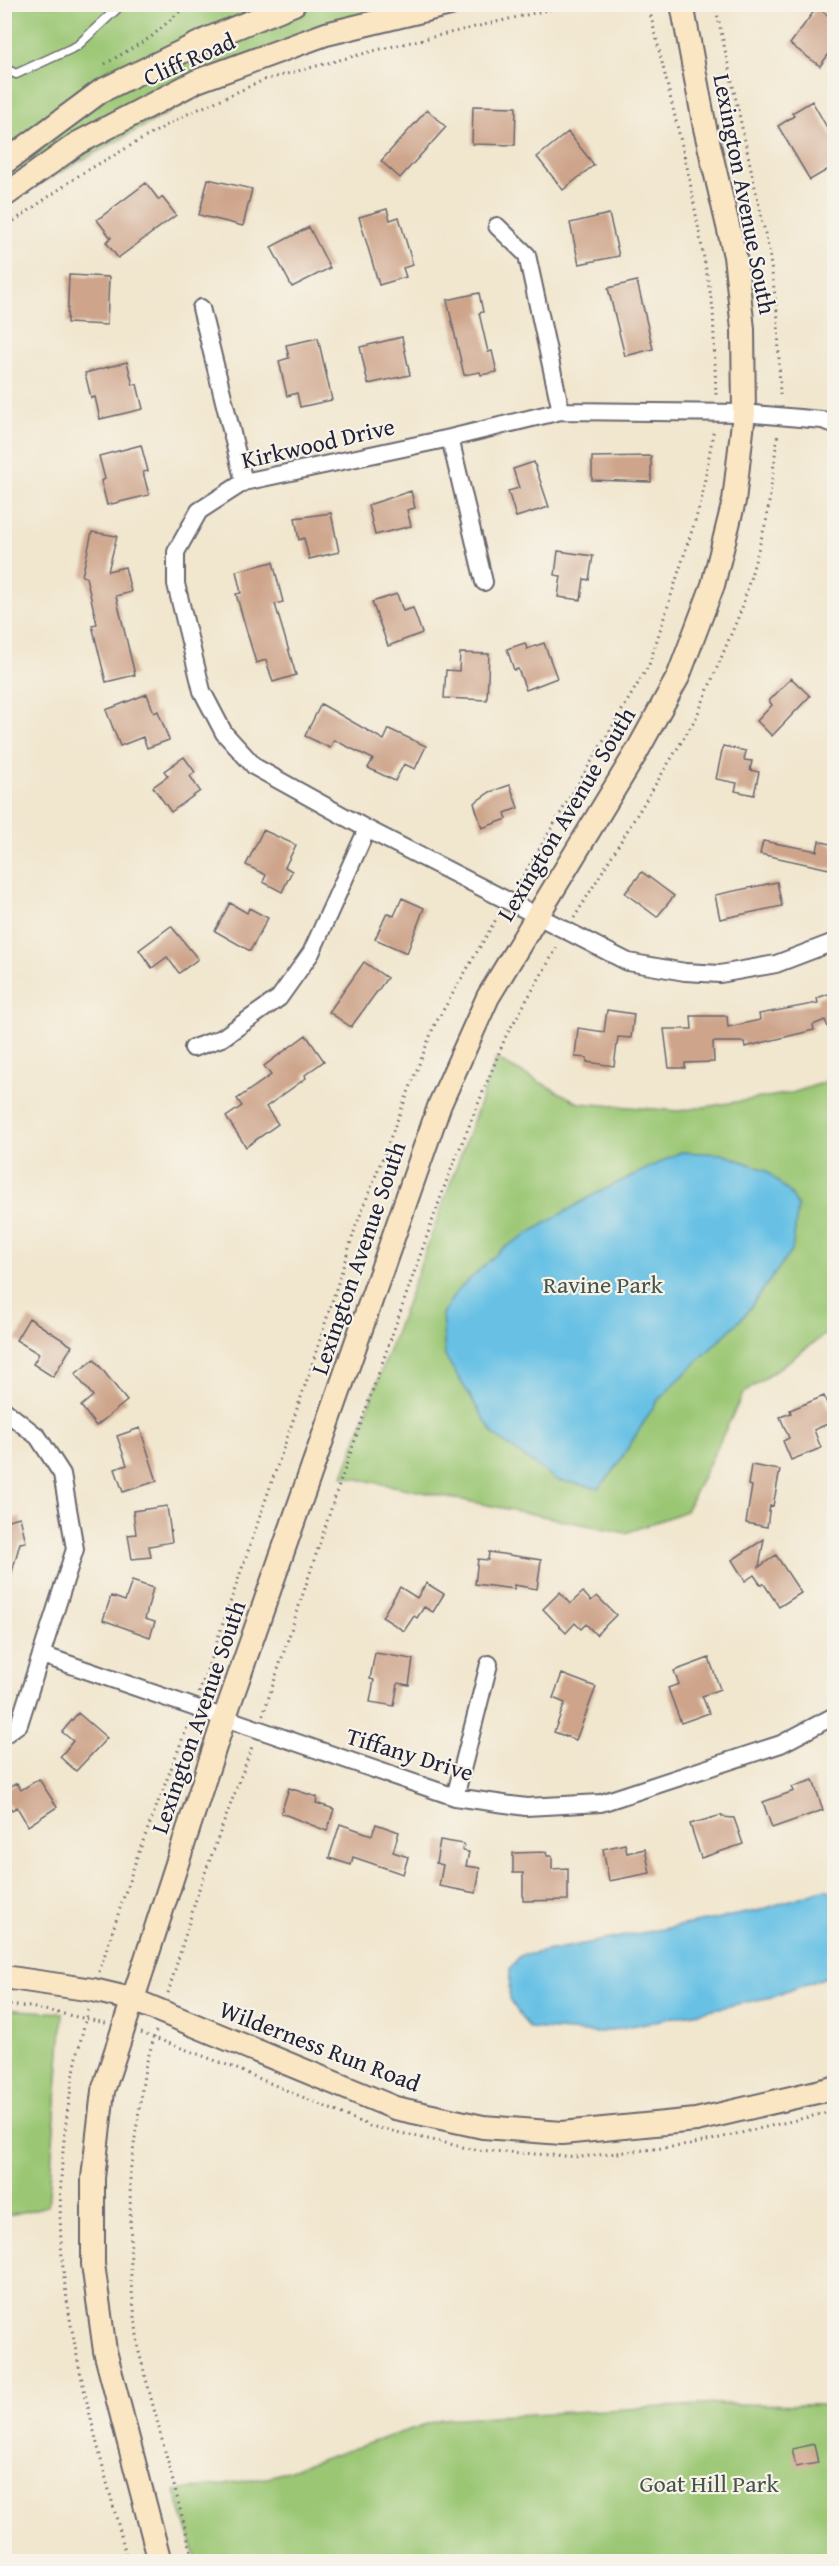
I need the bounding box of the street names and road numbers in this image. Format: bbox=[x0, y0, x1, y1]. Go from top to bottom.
street label: Cliff Road bbox=[137, 23, 241, 95]
street label: Lexington Avenue South bbox=[705, 71, 786, 318]
street label: Kirkwood Drive bbox=[238, 408, 398, 478]
street label: Lexington Avenue South bbox=[488, 700, 644, 928]
street label: Lexington Avenue South bbox=[302, 1136, 414, 1379]
street label: Lexington Avenue South bbox=[142, 1595, 254, 1838]
street label: Tiffany Drive bbox=[342, 1718, 478, 1790]
street label: Wilderness Run Road bbox=[214, 1992, 426, 2101]

